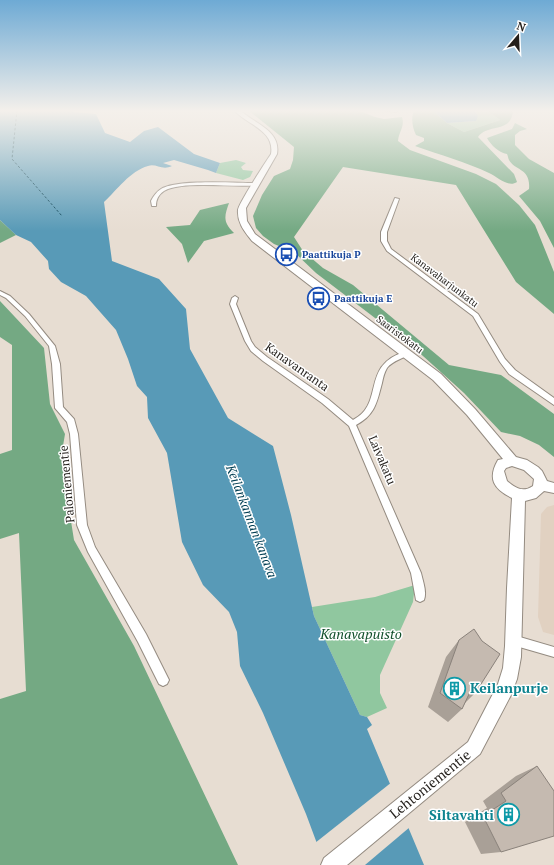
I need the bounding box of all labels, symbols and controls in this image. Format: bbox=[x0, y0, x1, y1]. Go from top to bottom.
north arrow bbox=[498, 16, 538, 56]
text: N bbox=[515, 19, 528, 35]
bus stop icon: Paattikuja P bbox=[273, 241, 299, 267]
place label: Paattikuja P bbox=[302, 248, 361, 261]
street label: Kanavaharjunkatu bbox=[408, 251, 481, 310]
bus stop icon: Paattikuja E bbox=[305, 285, 331, 311]
place label: Paattikuja E bbox=[334, 292, 392, 305]
street label: Saaristokatu bbox=[374, 312, 426, 356]
street label: Kanavanranta bbox=[262, 339, 332, 394]
street label: Laivakatu bbox=[365, 433, 400, 487]
street label: Paloniementie bbox=[56, 445, 77, 523]
water label: Keilankannan kanava bbox=[222, 461, 282, 580]
park label: Kanavapuisto bbox=[319, 624, 402, 643]
building icon: Keilanpurje bbox=[441, 675, 467, 701]
place label: Keilanpurje bbox=[470, 678, 549, 697]
street label: Lehtoniementie bbox=[385, 745, 474, 822]
building icon: Siltavahti bbox=[496, 802, 522, 828]
place label: Siltavahti bbox=[429, 805, 494, 824]

